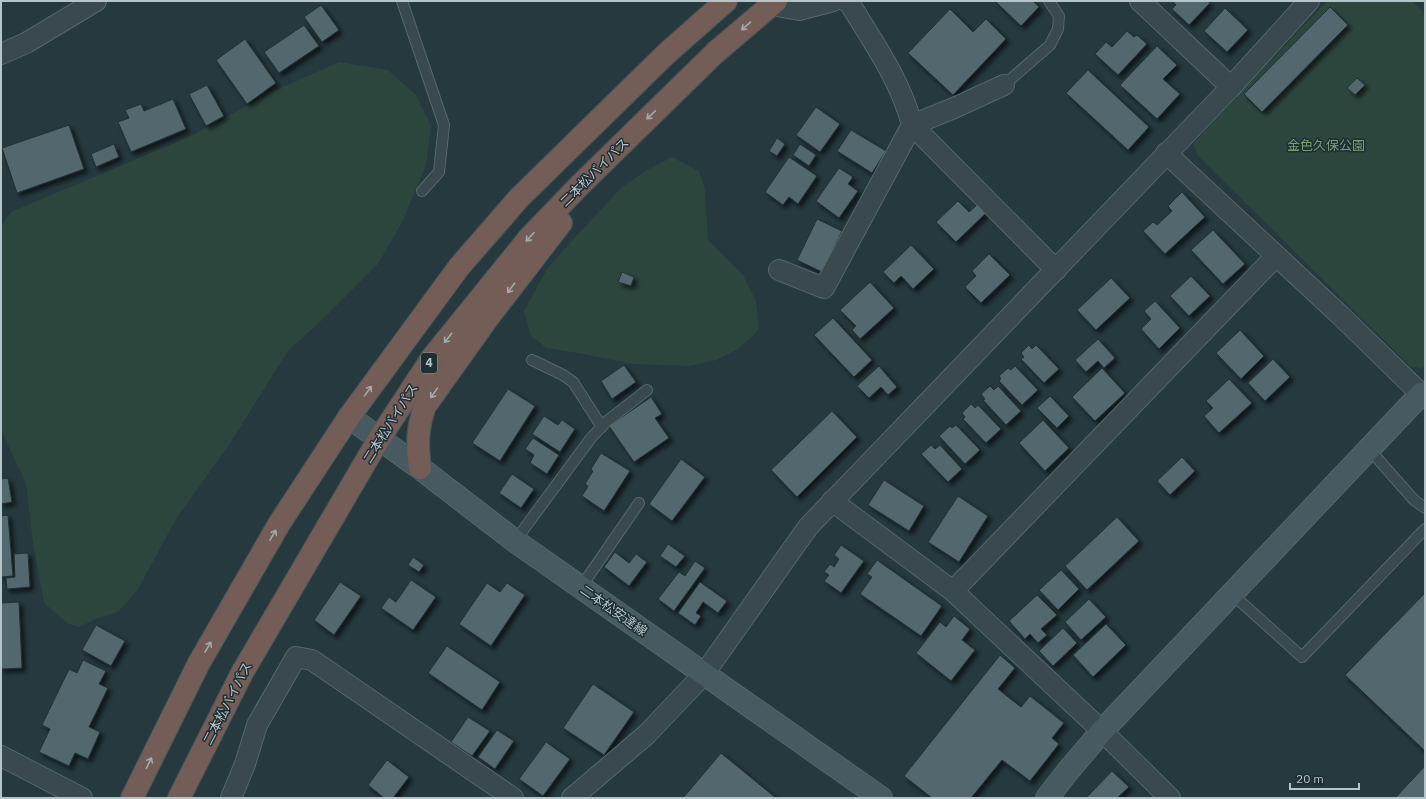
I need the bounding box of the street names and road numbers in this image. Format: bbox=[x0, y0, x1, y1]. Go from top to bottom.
street label: 二本松バイパス bbox=[556, 134, 632, 210]
road number: 4 bbox=[421, 353, 437, 373]
street label: 二本松バイパス bbox=[359, 380, 422, 466]
street label: 二本松安達線 bbox=[577, 581, 651, 640]
street label: 二本松バイパス bbox=[199, 659, 256, 748]

